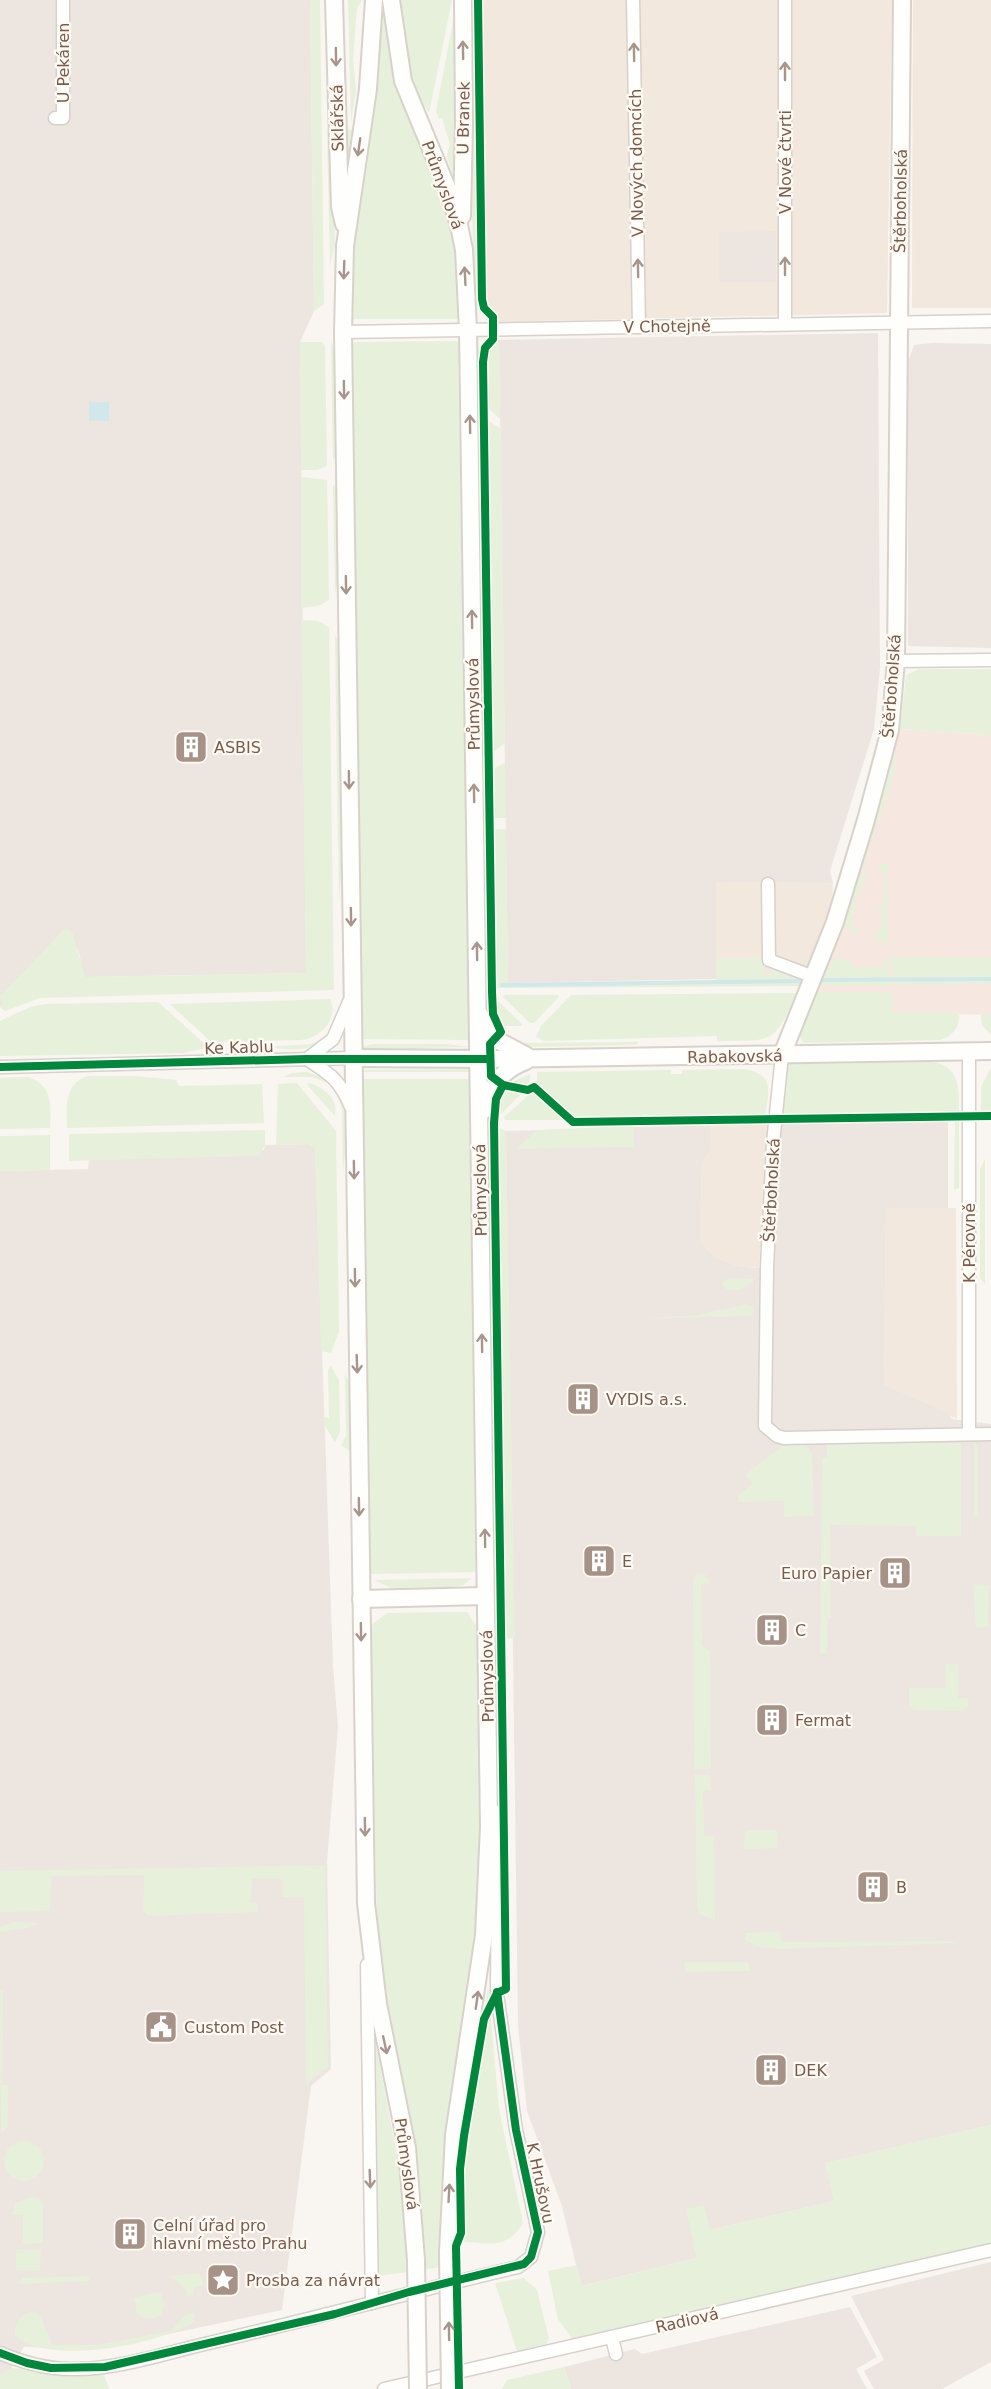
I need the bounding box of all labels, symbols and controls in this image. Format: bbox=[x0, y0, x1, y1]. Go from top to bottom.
street label: U Pekáren bbox=[54, 23, 73, 103]
one-way arrow bbox=[458, 40, 469, 60]
one-way arrow bbox=[628, 43, 640, 63]
one-way arrow bbox=[330, 46, 342, 66]
one-way arrow bbox=[779, 61, 791, 81]
street label: U Branek bbox=[453, 80, 474, 155]
street label: Sklářská bbox=[327, 84, 348, 152]
street label: V Nových domcích bbox=[626, 89, 647, 237]
street label: V Nové čtvrti bbox=[776, 110, 795, 214]
one-way arrow bbox=[354, 137, 365, 156]
street label: Průmyslová bbox=[418, 138, 467, 232]
street label: Štěrboholská bbox=[890, 149, 911, 253]
one-way arrow bbox=[779, 256, 791, 276]
one-way arrow bbox=[632, 259, 644, 279]
one-way arrow bbox=[338, 260, 349, 280]
one-way arrow bbox=[460, 266, 471, 286]
street label: V Chotejně bbox=[623, 316, 711, 337]
one-way arrow bbox=[338, 380, 350, 400]
one-way arrow bbox=[464, 415, 476, 435]
one-way arrow bbox=[340, 574, 352, 594]
one-way arrow bbox=[466, 610, 478, 630]
street label: Štěrboholská bbox=[878, 633, 905, 739]
street label: Průmyslová bbox=[463, 657, 484, 751]
building icon: ASBIS bbox=[173, 729, 209, 765]
place label: ASBIS bbox=[214, 738, 261, 757]
one-way arrow bbox=[343, 769, 355, 789]
one-way arrow bbox=[469, 783, 480, 803]
one-way arrow bbox=[345, 907, 357, 927]
one-way arrow bbox=[471, 942, 483, 962]
street label: Ke Kablu bbox=[204, 1037, 274, 1058]
street label: Rabakovská bbox=[687, 1046, 783, 1067]
street label: Štěrboholská bbox=[759, 1137, 784, 1243]
street label: Průmyslová bbox=[470, 1143, 491, 1237]
one-way arrow bbox=[348, 1159, 360, 1179]
street label: K Pérovně bbox=[960, 1203, 979, 1283]
one-way arrow bbox=[349, 1267, 361, 1287]
one-way arrow bbox=[476, 1333, 488, 1353]
one-way arrow bbox=[351, 1354, 363, 1374]
building icon: VYDIS a.s. bbox=[565, 1381, 601, 1417]
place label: VYDIS a.s. bbox=[606, 1390, 687, 1409]
one-way arrow bbox=[353, 1496, 365, 1516]
one-way arrow bbox=[479, 1528, 491, 1548]
building icon: E bbox=[581, 1543, 617, 1579]
place label: E bbox=[622, 1552, 632, 1571]
building icon: Euro Papier bbox=[877, 1555, 913, 1591]
place label: Euro Papier bbox=[781, 1564, 872, 1583]
building icon: C bbox=[754, 1612, 790, 1648]
place label: C bbox=[795, 1621, 806, 1640]
one-way arrow bbox=[355, 1622, 367, 1642]
street label: Průmyslová bbox=[477, 1629, 498, 1723]
building icon: Fermat bbox=[754, 1702, 790, 1738]
place label: Fermat bbox=[795, 1711, 851, 1730]
one-way arrow bbox=[359, 1817, 371, 1837]
building icon: B bbox=[855, 1869, 891, 1905]
place label: B bbox=[896, 1878, 907, 1897]
one-way arrow bbox=[471, 1991, 482, 2011]
public building icon: Custom Post bbox=[143, 2009, 179, 2045]
place label: Custom Post bbox=[184, 2018, 284, 2037]
one-way arrow bbox=[380, 2035, 392, 2054]
building icon: DEK bbox=[753, 2052, 789, 2088]
place label: DEK bbox=[794, 2061, 827, 2080]
street label: Průmyslová bbox=[391, 2117, 422, 2211]
street label: K Hrušovu bbox=[523, 2141, 558, 2225]
one-way arrow bbox=[365, 2169, 376, 2189]
one-way arrow bbox=[444, 2184, 455, 2204]
building icon: Celní úřad pro hlavní město Prahu bbox=[112, 2216, 148, 2252]
place label: Celní úřad pro hlavní město Prahu bbox=[153, 2216, 307, 2253]
place icon: Prosba za návrat bbox=[205, 2262, 241, 2298]
place label: Prosba za návrat bbox=[246, 2271, 380, 2290]
street label: Radiová bbox=[654, 2304, 721, 2337]
one-way arrow bbox=[443, 2321, 455, 2341]

